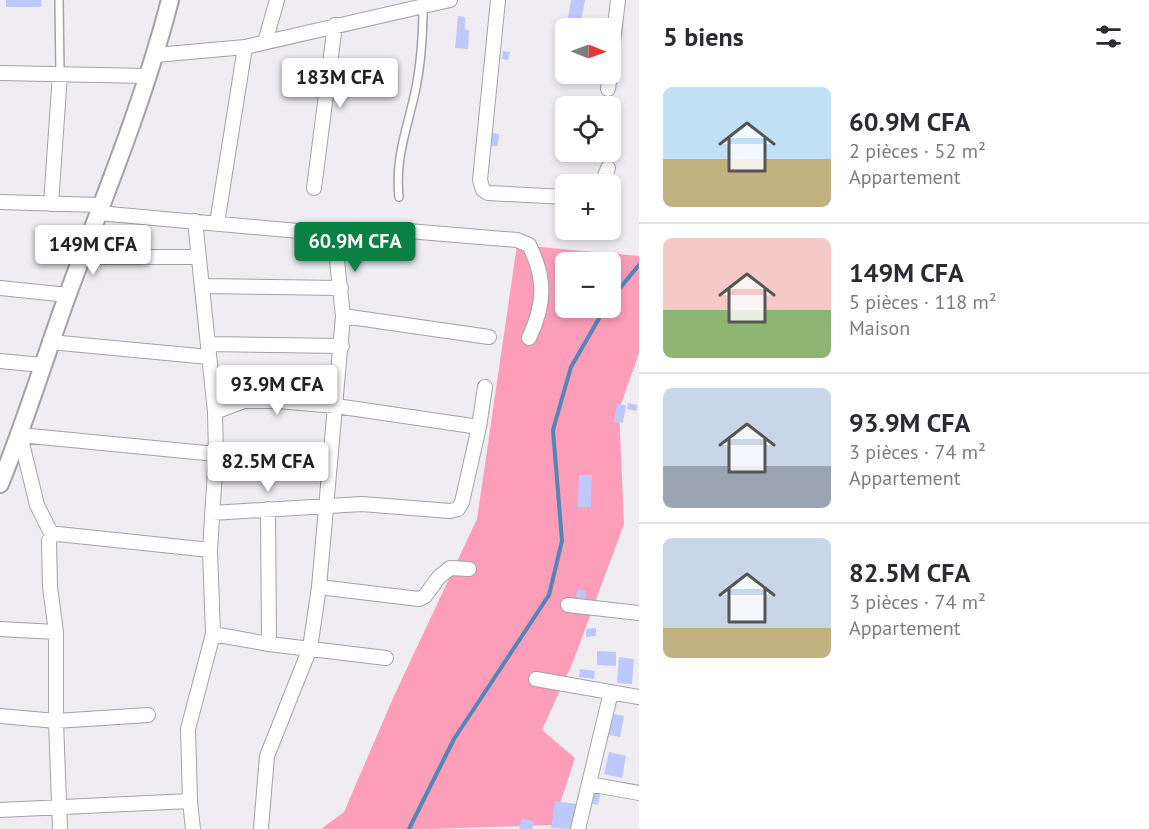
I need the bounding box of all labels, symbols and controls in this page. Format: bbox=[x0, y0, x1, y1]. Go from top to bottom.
north arrow bbox=[555, 18, 621, 84]
map controls bbox=[555, 18, 621, 318]
text: 5 biens bbox=[663, 20, 744, 53]
icon: filters bbox=[1092, 20, 1125, 53]
pin: 183M CFA bbox=[278, 58, 402, 109]
text: 183M CFA bbox=[296, 64, 384, 90]
button: locate bbox=[555, 96, 621, 162]
text: 60.9M CFA bbox=[849, 105, 970, 138]
icon: home bbox=[711, 111, 783, 183]
text: 2 pièces · 52 m² bbox=[849, 138, 986, 164]
text: Appartement bbox=[849, 164, 961, 190]
button: + bbox=[555, 174, 621, 240]
pin: 60.9M CFA bbox=[286, 222, 424, 273]
pin: 149M CFA bbox=[31, 225, 155, 276]
text: 60.9M CFA bbox=[308, 228, 402, 254]
text: 149M CFA bbox=[49, 231, 137, 257]
button: − bbox=[555, 252, 621, 318]
text: 149M CFA bbox=[849, 256, 964, 289]
icon: home bbox=[711, 262, 783, 334]
text: 5 pièces · 118 m² bbox=[849, 289, 997, 315]
text: Maison bbox=[849, 315, 910, 341]
pin: 93.9M CFA bbox=[208, 365, 346, 416]
text: 93.9M CFA bbox=[230, 371, 324, 397]
text: 93.9M CFA bbox=[849, 406, 970, 439]
icon: home bbox=[711, 412, 783, 484]
text: 3 pièces · 74 m² bbox=[849, 439, 986, 465]
pin: 82.5M CFA bbox=[199, 442, 337, 493]
text: 82.5M CFA bbox=[221, 448, 315, 474]
text: Appartement bbox=[849, 465, 961, 491]
text: 82.5M CFA bbox=[849, 556, 970, 589]
icon: home bbox=[711, 562, 783, 634]
text: 3 pièces · 74 m² bbox=[849, 589, 986, 615]
text: Appartement bbox=[849, 615, 961, 641]

